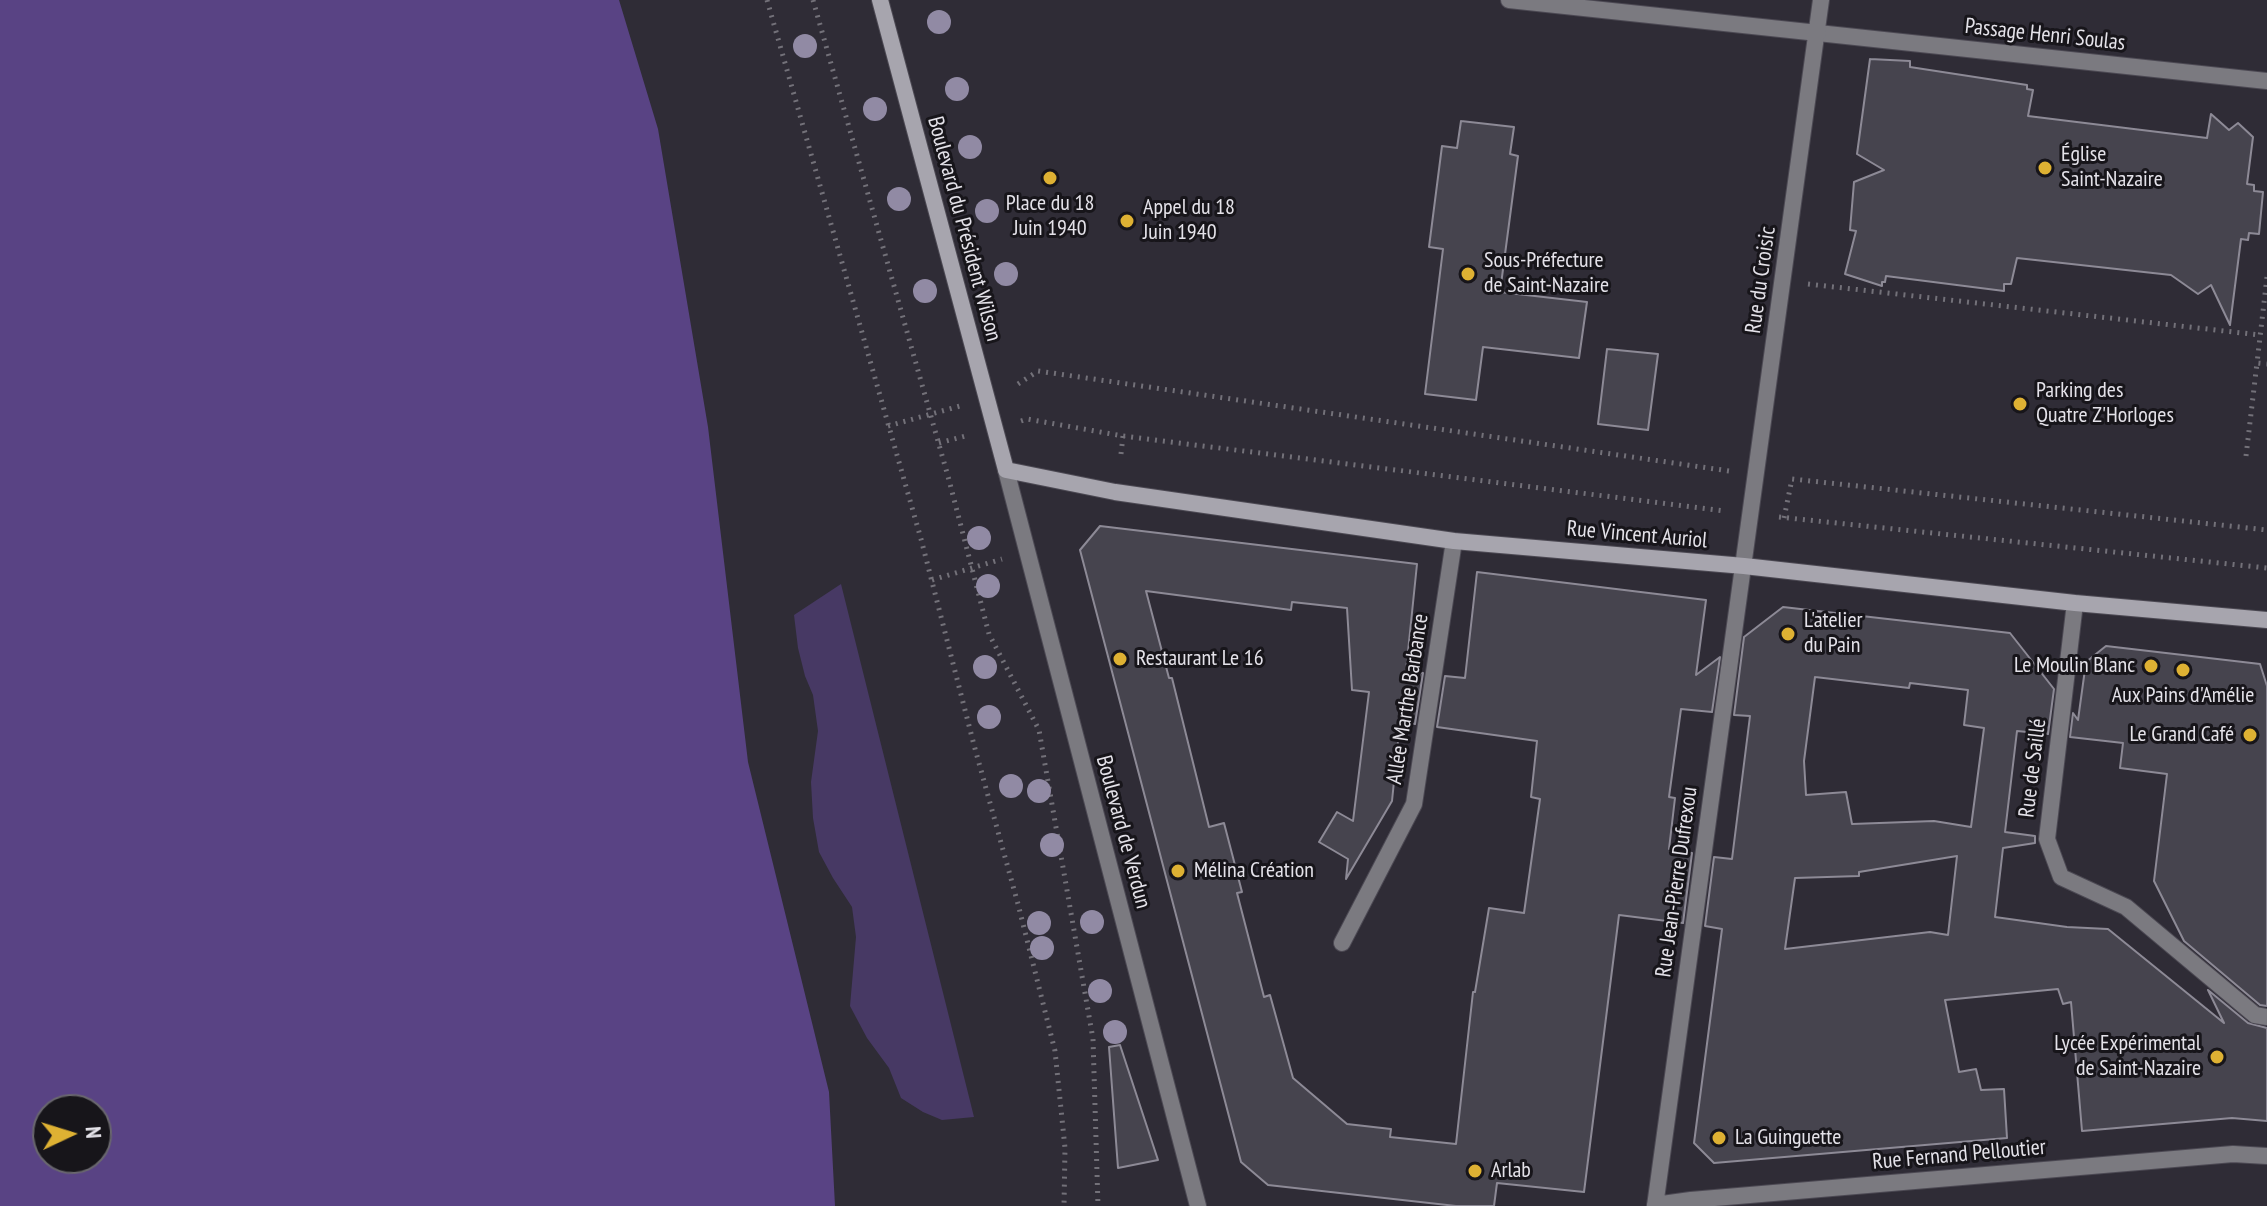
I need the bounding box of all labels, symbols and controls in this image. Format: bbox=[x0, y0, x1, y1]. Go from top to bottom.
street label: Passage Henri Soulas bbox=[1964, 13, 2126, 57]
street label: Boulevard du Président Wilson bbox=[921, 114, 1007, 344]
place label: Église Saint-Nazaire bbox=[2061, 142, 2163, 194]
marker: Église Saint-Nazaire bbox=[2036, 159, 2054, 177]
marker: Place du 18 Juin 1940 bbox=[1041, 169, 1059, 187]
place label: Place du 18 Juin 1940 bbox=[1006, 191, 1094, 242]
place label: Appel du 18 Juin 1940 bbox=[1143, 195, 1235, 246]
marker: Appel du 18 Juin 1940 bbox=[1118, 212, 1136, 230]
street label: Rue du Croisic bbox=[1740, 225, 1782, 335]
place label: Sous-Préfecture de Saint-Nazaire bbox=[1484, 248, 1609, 300]
marker: Sous-Préfecture de Saint-Nazaire bbox=[1459, 265, 1477, 283]
place label: Parking des Quatre Z'Horloges bbox=[2036, 378, 2174, 430]
marker: Parking des Quatre Z'Horloges bbox=[2011, 395, 2029, 413]
street label: Rue Vincent Auriol bbox=[1566, 516, 1708, 554]
place label: L'atelier du Pain bbox=[1804, 608, 1862, 660]
street label: Allée Marthe Barbance bbox=[1382, 612, 1434, 786]
marker: L'atelier du Pain bbox=[1779, 625, 1797, 643]
place label: Restaurant Le 16 bbox=[1136, 646, 1264, 672]
marker: Restaurant Le 16 bbox=[1111, 650, 1129, 668]
place label: Le Moulin Blanc bbox=[2014, 653, 2135, 679]
marker: Le Moulin Blanc bbox=[2142, 657, 2160, 675]
marker: Aux Pains d'Amélie bbox=[2174, 661, 2192, 679]
place label: Aux Pains d'Amélie bbox=[2112, 683, 2254, 709]
street label: Rue de Saillé bbox=[2014, 717, 2052, 819]
place label: Le Grand Café bbox=[2129, 722, 2234, 748]
marker: Le Grand Café bbox=[2241, 726, 2259, 744]
street label: Boulevard de Verdun bbox=[1090, 753, 1156, 911]
street label: Rue Jean-Pierre Dufrexou bbox=[1651, 785, 1703, 979]
place label: Mélina Création bbox=[1194, 858, 1314, 884]
marker: Mélina Création bbox=[1169, 862, 1187, 880]
place label: Lycée Expérimental de Saint-Nazaire bbox=[2054, 1031, 2201, 1082]
marker: Lycée Expérimental de Saint-Nazaire bbox=[2208, 1048, 2226, 1066]
north arrow bbox=[32, 1094, 112, 1174]
place label: La Guinguette bbox=[1735, 1125, 1841, 1151]
text: N bbox=[80, 1126, 108, 1139]
marker: La Guinguette bbox=[1710, 1129, 1728, 1147]
street label: Rue Fernand Pelloutier bbox=[1871, 1134, 2047, 1176]
place label: Arlab bbox=[1491, 1158, 1531, 1184]
marker: Arlab bbox=[1466, 1162, 1484, 1180]

